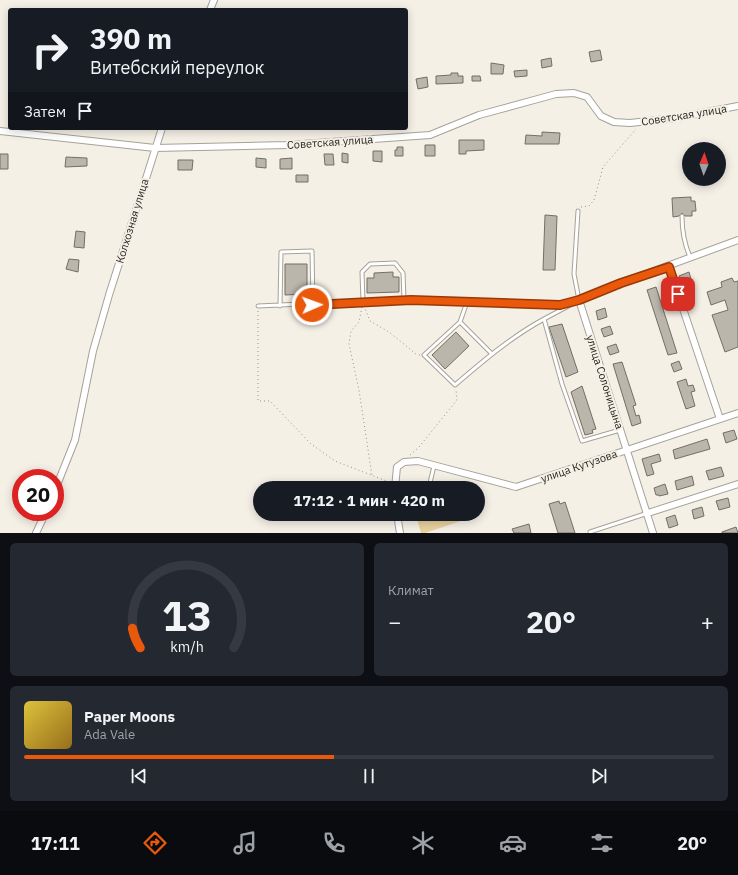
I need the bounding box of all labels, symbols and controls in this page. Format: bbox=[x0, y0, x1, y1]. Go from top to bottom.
text: 390 m bbox=[90, 20, 172, 57]
icon: right bbox=[24, 24, 76, 76]
text: Витебский переулок bbox=[90, 56, 264, 79]
icon: arrive bbox=[74, 100, 96, 122]
street label: Советская улица bbox=[640, 101, 728, 129]
text: Затем bbox=[24, 102, 66, 121]
street label: Советская улица bbox=[286, 132, 374, 152]
north arrow bbox=[682, 142, 726, 186]
map controls bbox=[682, 142, 726, 186]
street label: Колхозная улица bbox=[112, 177, 152, 265]
pin bbox=[661, 277, 695, 311]
icon: arrive bbox=[667, 283, 689, 305]
position arrow bbox=[291, 284, 333, 326]
street label: улица Солоницына bbox=[583, 333, 627, 431]
street label: улица Кутузова bbox=[539, 446, 619, 486]
speed limit sign: 20 bbox=[12, 469, 64, 521]
text: 17:12 · 1 мин · 420 m bbox=[293, 491, 445, 510]
text: Климат bbox=[388, 582, 434, 599]
text: 13 bbox=[162, 587, 212, 641]
text: 20° bbox=[526, 602, 576, 641]
text: − bbox=[388, 607, 401, 636]
text: + bbox=[701, 607, 714, 636]
text: km/h bbox=[170, 636, 204, 655]
text: Paper Moons bbox=[84, 707, 175, 726]
text: Ada Vale bbox=[84, 726, 135, 743]
icon: previous bbox=[128, 765, 150, 787]
icon: pause bbox=[358, 765, 380, 787]
icon: next bbox=[588, 765, 610, 787]
icon: directions bbox=[141, 829, 169, 857]
icon: music bbox=[231, 829, 259, 857]
icon: phone bbox=[320, 829, 348, 857]
icon: climate bbox=[409, 829, 437, 857]
icon: car bbox=[499, 829, 527, 857]
icon: filters bbox=[588, 829, 616, 857]
text: 17:11 bbox=[31, 832, 80, 855]
text: 20° bbox=[677, 832, 707, 855]

